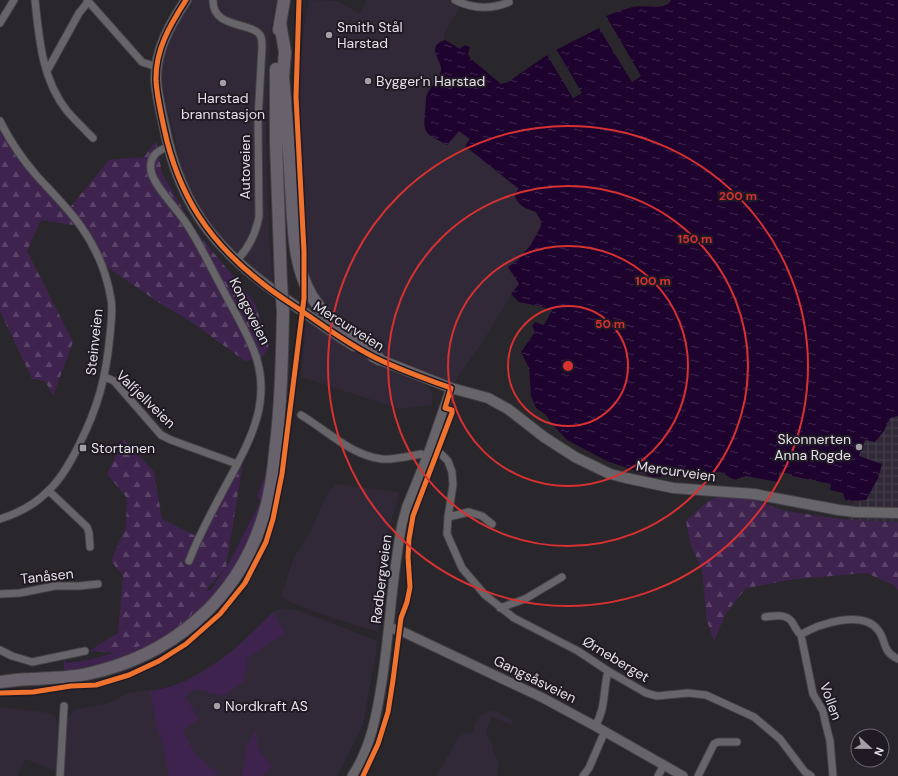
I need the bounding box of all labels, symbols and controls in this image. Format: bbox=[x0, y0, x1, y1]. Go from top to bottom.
place label: Smith Stål Harstad bbox=[337, 18, 403, 52]
marker: Smith Stål Harstad bbox=[324, 30, 334, 40]
place label: Bygger'n Harstad bbox=[376, 72, 485, 90]
marker: Bygger'n Harstad bbox=[363, 76, 373, 86]
marker: Harstad brannstasjon bbox=[218, 78, 228, 88]
place label: Harstad brannstasjon bbox=[181, 89, 265, 123]
street label: Autoveien bbox=[236, 135, 254, 199]
text: 200 m bbox=[719, 188, 757, 204]
text: 150 m bbox=[678, 231, 712, 247]
text: 100 m bbox=[635, 273, 671, 289]
street label: Kongsveien bbox=[225, 274, 275, 348]
street label: Mercurveien bbox=[310, 297, 388, 355]
street label: Steinveien bbox=[82, 308, 106, 376]
text: 50 m bbox=[595, 316, 625, 332]
centre of rings bbox=[561, 359, 575, 373]
street label: Valfjellveien bbox=[112, 366, 180, 432]
place label: Skonnerten Anna Rogde bbox=[774, 430, 851, 464]
place label: Stortanen bbox=[91, 439, 155, 457]
marker: Skonnerten Anna Rogde bbox=[854, 442, 864, 452]
marker: Stortanen bbox=[78, 443, 88, 453]
street label: Mercurveien bbox=[635, 457, 717, 485]
street label: Rødbergveien bbox=[367, 534, 395, 624]
street label: Tanåsen bbox=[20, 564, 74, 588]
street label: Ørneberget bbox=[579, 632, 653, 686]
street label: Gangsåsveien bbox=[491, 651, 579, 707]
street label: Vollen bbox=[816, 680, 846, 722]
place label: Nordkraft AS bbox=[225, 697, 308, 715]
marker: Nordkraft AS bbox=[212, 701, 222, 711]
north arrow bbox=[850, 728, 890, 768]
text: N bbox=[871, 745, 887, 758]

